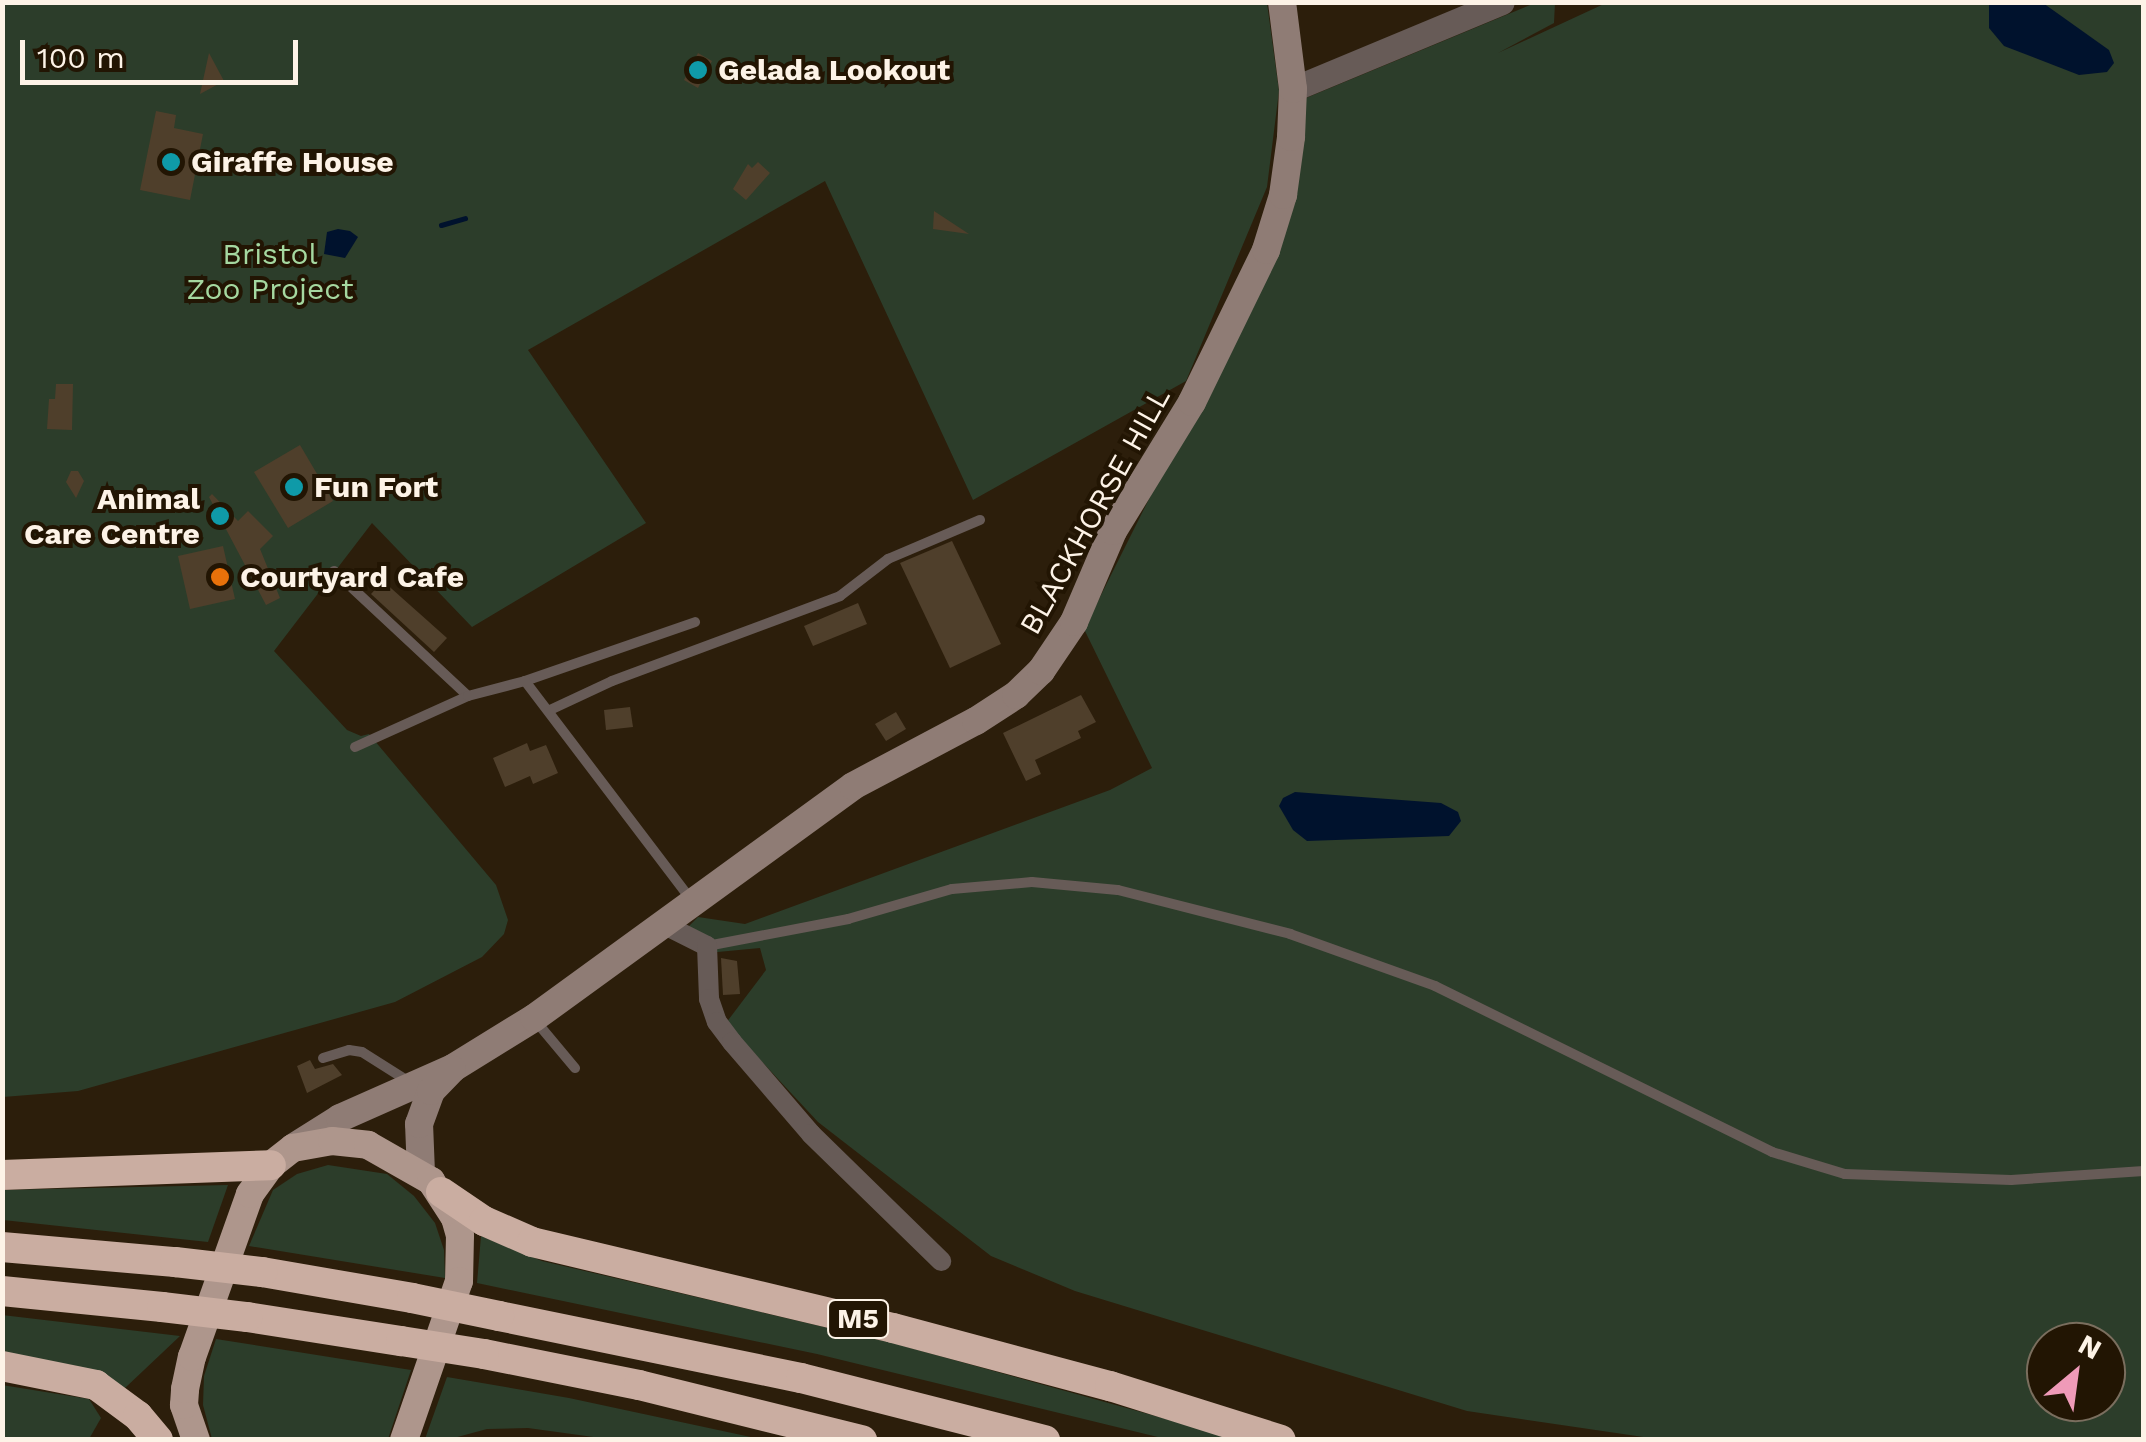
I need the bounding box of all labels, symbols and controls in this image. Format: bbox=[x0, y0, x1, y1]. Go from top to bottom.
scale bar bbox=[25, 20, 302, 82]
text: 100 m bbox=[37, 40, 125, 75]
place label: Gelada Lookout bbox=[718, 52, 950, 88]
marker: Gelada Lookout bbox=[687, 59, 709, 81]
place label: Giraffe House bbox=[191, 144, 394, 180]
marker: Giraffe House bbox=[160, 151, 182, 173]
park label: Bristol Zoo Project bbox=[186, 236, 354, 306]
street label: BLACKHORSE HILL bbox=[1012, 381, 1178, 641]
place label: Fun Fort bbox=[314, 469, 438, 505]
marker: Fun Fort bbox=[283, 476, 305, 498]
place label: Animal Care Centre bbox=[24, 481, 200, 552]
marker: Animal Care Centre bbox=[209, 505, 231, 527]
place label: Courtyard Cafe bbox=[240, 559, 464, 595]
marker: Courtyard Cafe bbox=[209, 566, 231, 588]
road number: M5 bbox=[826, 1296, 890, 1342]
north arrow bbox=[2026, 1322, 2126, 1422]
text: N bbox=[2073, 1328, 2107, 1367]

